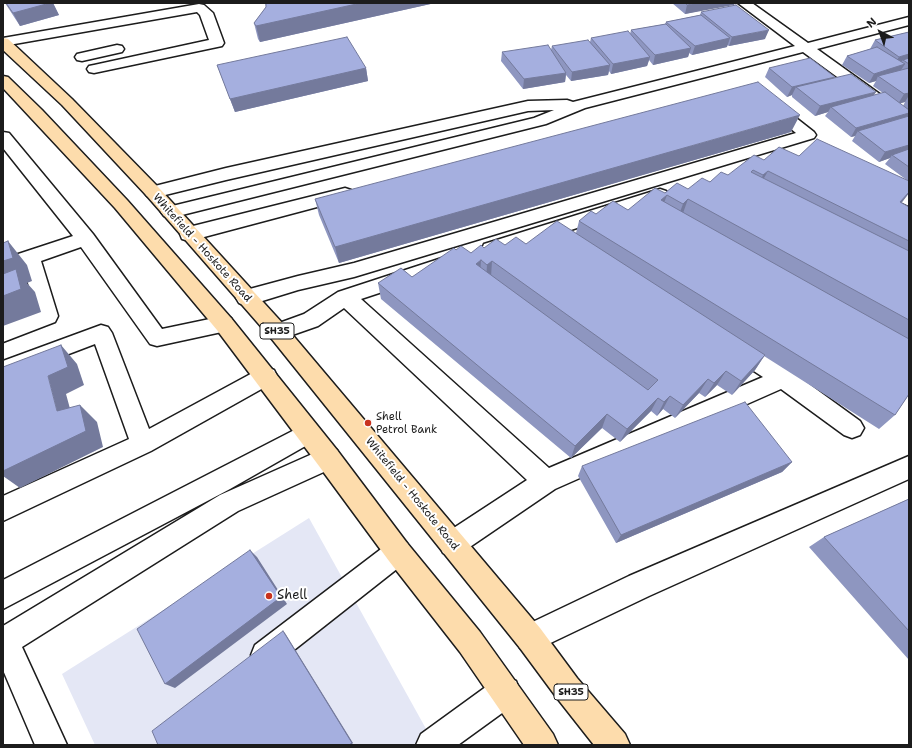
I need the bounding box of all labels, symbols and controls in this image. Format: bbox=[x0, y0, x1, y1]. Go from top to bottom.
north arrow bbox=[860, 12, 900, 52]
text: N bbox=[863, 14, 880, 31]
street label: Whitefield - Hoskote Road bbox=[150, 191, 254, 305]
road number: SH35 bbox=[260, 323, 294, 339]
place label: Shell Petrol Bank bbox=[376, 410, 437, 436]
marker: Shell Petrol Bank bbox=[363, 418, 373, 428]
street label: Whitefield - Hoskote Road bbox=[362, 435, 462, 553]
place label: Shell bbox=[277, 588, 307, 604]
marker: Shell bbox=[264, 591, 274, 601]
road number: SH35 bbox=[554, 684, 588, 700]

